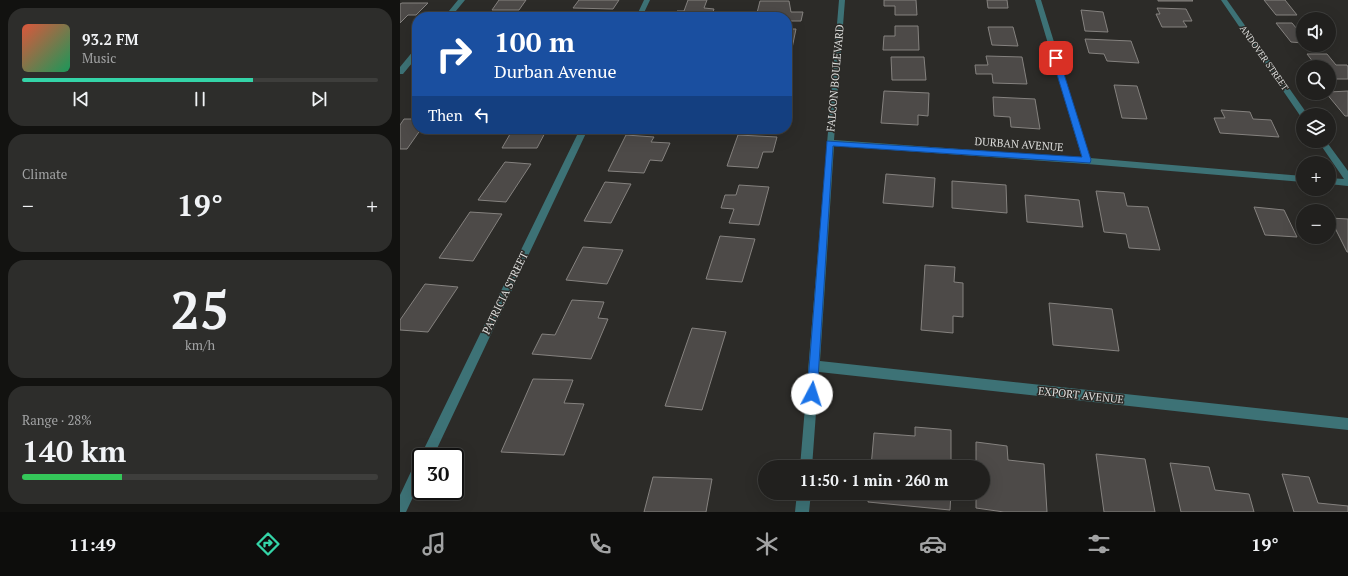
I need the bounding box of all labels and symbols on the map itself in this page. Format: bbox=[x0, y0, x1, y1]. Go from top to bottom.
street label: ANDOVER STREET bbox=[1237, 23, 1291, 93]
street label: FALCON BOULEVARD bbox=[823, 24, 847, 132]
pin bbox=[1039, 41, 1073, 75]
street label: DURBAN AVENUE bbox=[974, 134, 1064, 154]
street label: PATRICIA STREET bbox=[479, 249, 531, 337]
position arrow bbox=[791, 373, 833, 415]
street label: EXPORT AVENUE bbox=[1037, 384, 1125, 406]
speed limit sign: 30 bbox=[412, 448, 464, 500]

